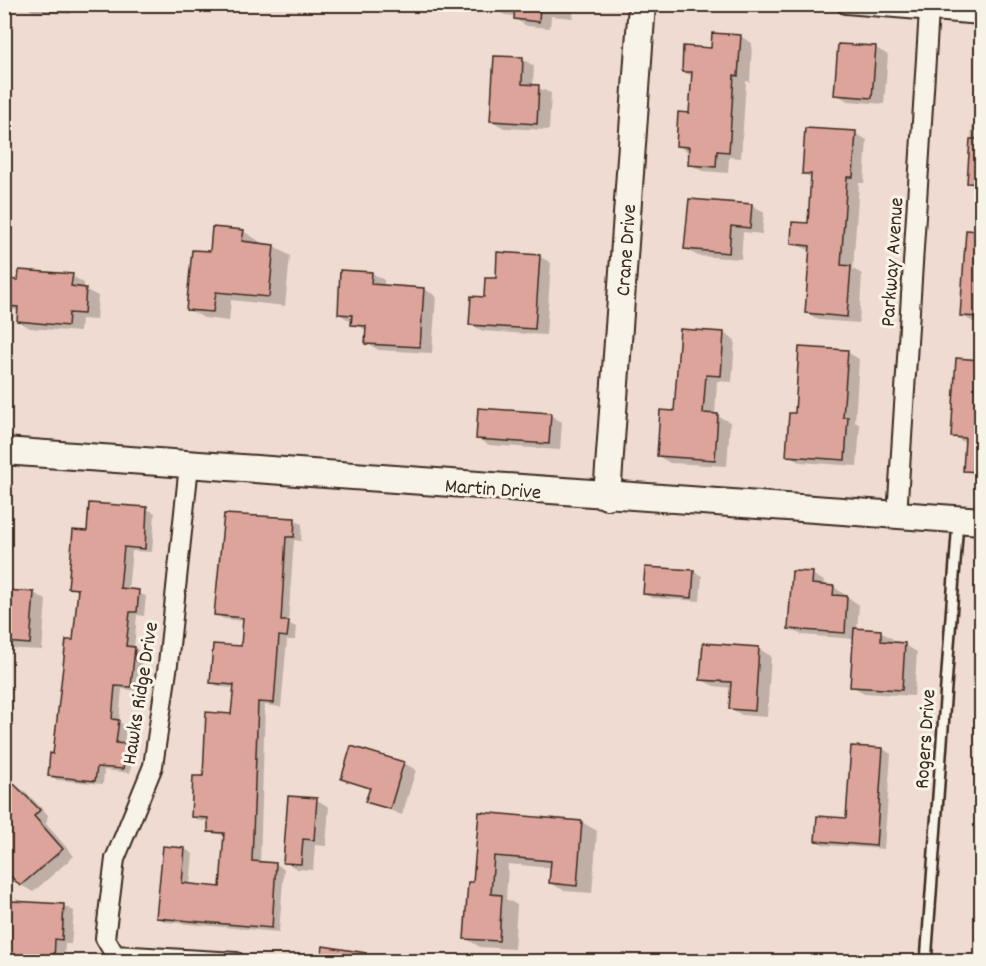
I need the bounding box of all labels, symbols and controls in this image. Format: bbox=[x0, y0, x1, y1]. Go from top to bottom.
street label: Parkway Avenue bbox=[874, 196, 913, 328]
street label: Crane Drive bbox=[610, 203, 646, 297]
street label: Martin Drive bbox=[444, 473, 542, 509]
street label: Hawks Ridge Drive bbox=[116, 620, 168, 767]
street label: Rogers Drive bbox=[909, 688, 945, 790]

